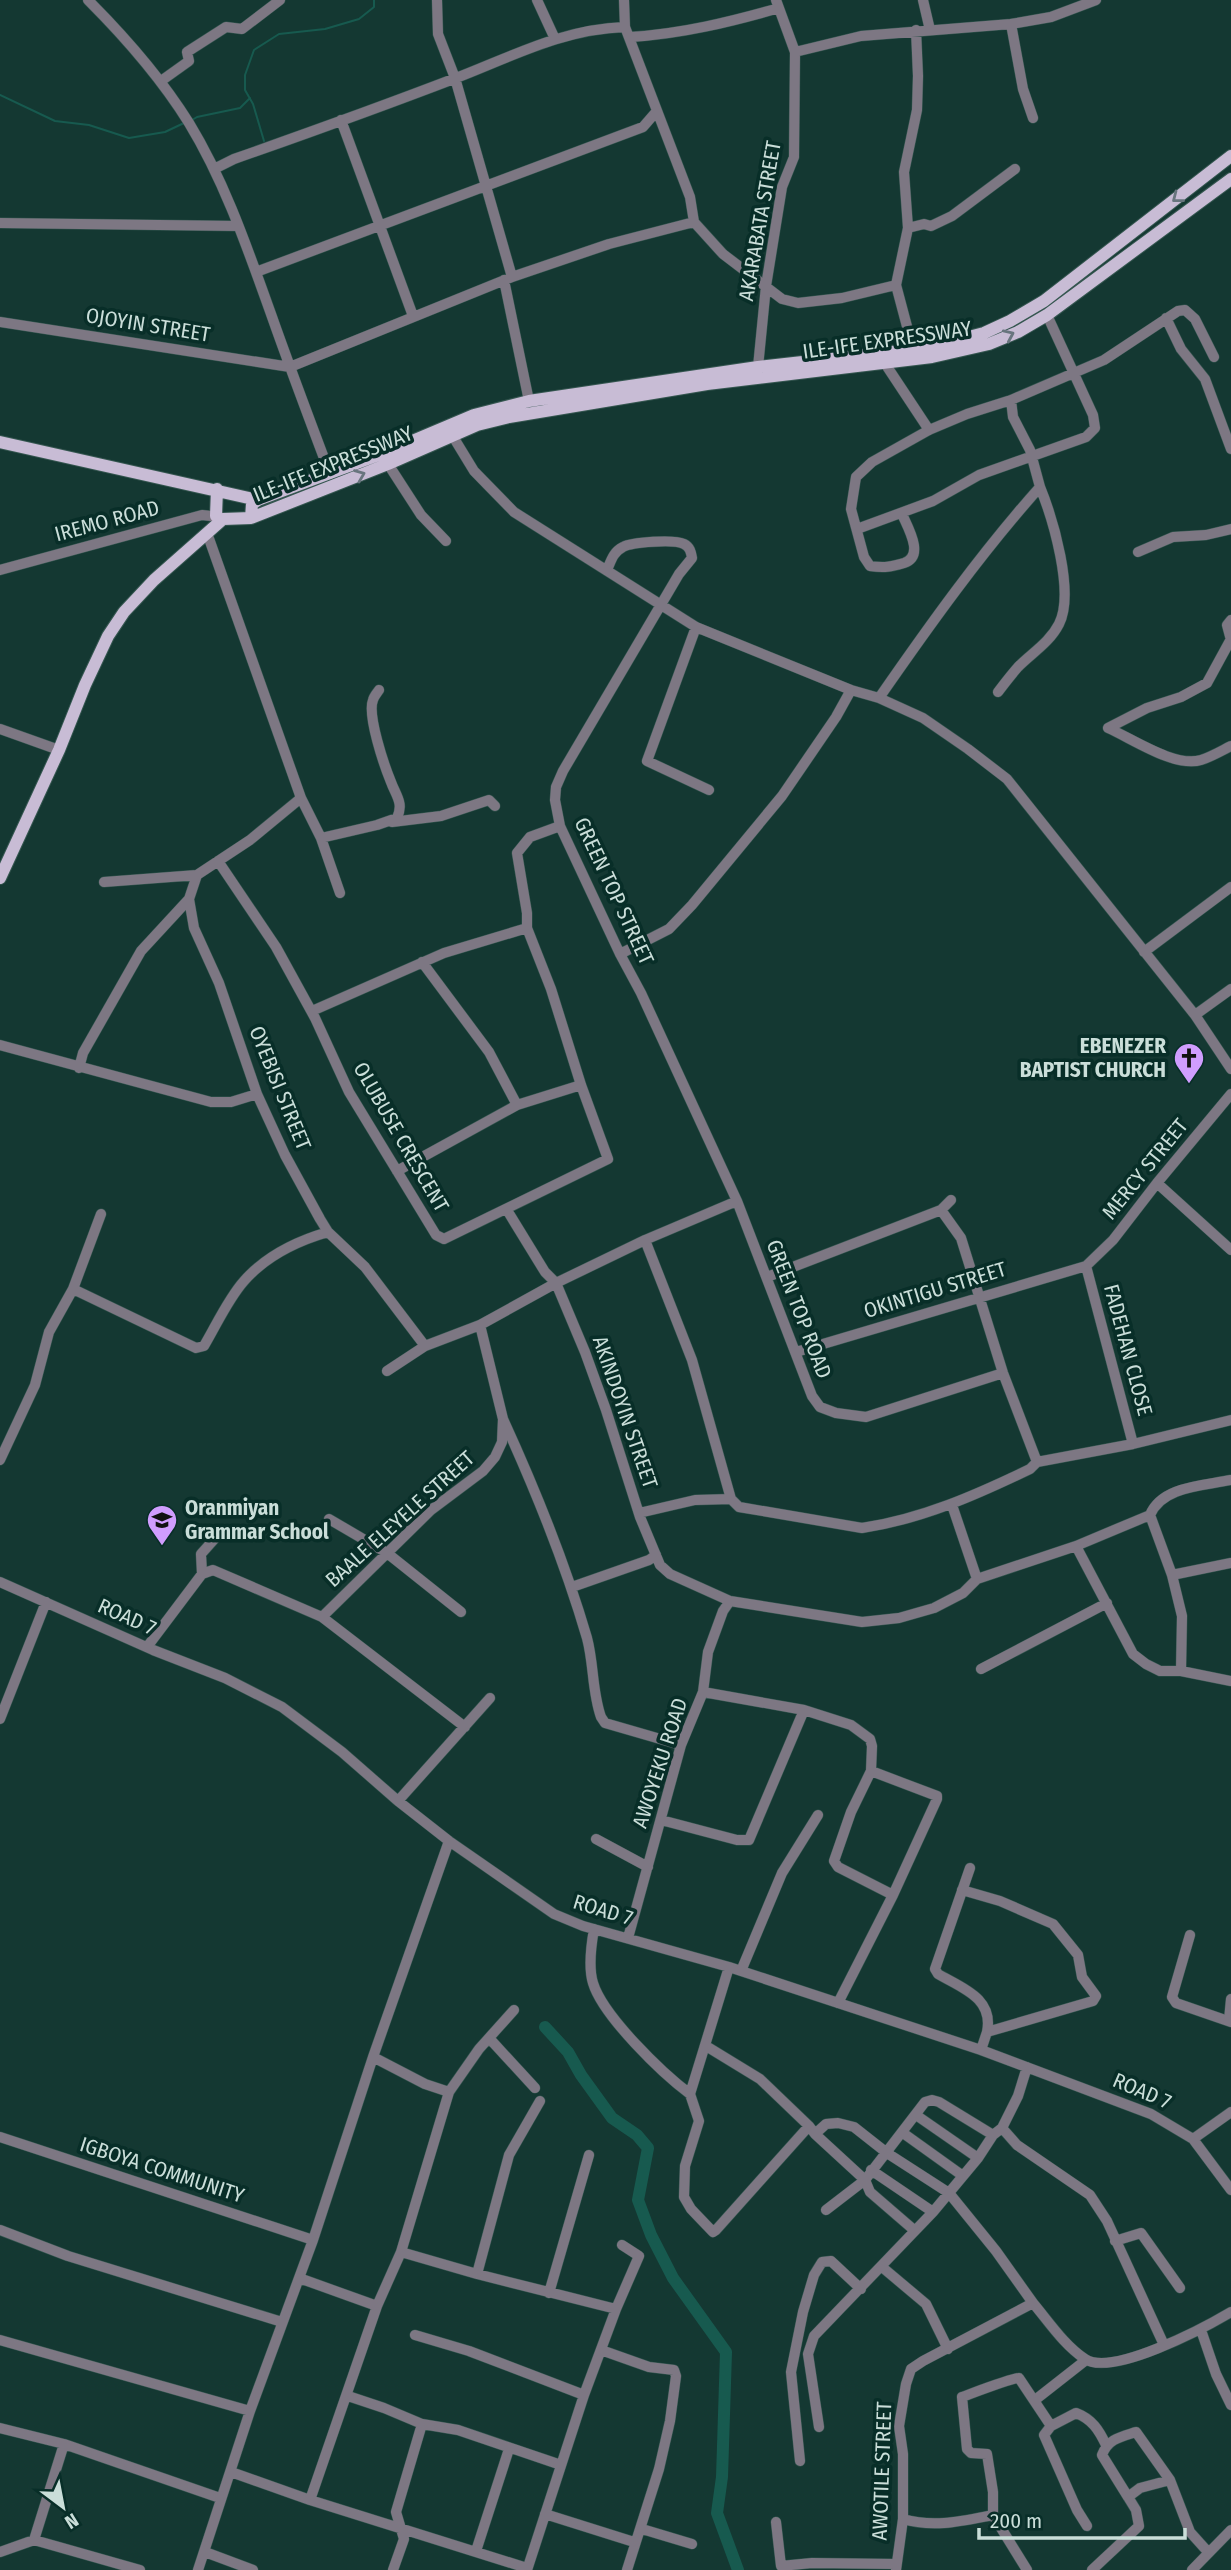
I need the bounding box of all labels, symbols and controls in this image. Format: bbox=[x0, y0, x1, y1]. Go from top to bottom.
street label: AKARABATA STREET bbox=[733, 139, 787, 303]
one-way arrow bbox=[1173, 190, 1185, 203]
street label: OJOYIN STREET bbox=[84, 302, 212, 348]
street label: ILE-IFE EXPRESSWAY bbox=[801, 315, 974, 365]
one-way arrow bbox=[1002, 329, 1014, 343]
street label: ILE-IFE EXPRESSWAY bbox=[249, 420, 417, 508]
one-way arrow bbox=[353, 470, 365, 484]
street label: IREMO ROAD bbox=[52, 495, 162, 547]
street label: GREEN TOP STREET bbox=[569, 813, 660, 969]
street label: OYEBISI STREET bbox=[243, 1022, 317, 1154]
place label: EBENEZER BAPTIST CHURCH bbox=[1020, 1033, 1166, 1083]
church icon: EBENEZER BAPTIST CHURCH bbox=[1172, 1041, 1206, 1085]
street label: OLUBUSE CRESCENT bbox=[348, 1058, 455, 1217]
street label: MERCY STREET bbox=[1096, 1113, 1194, 1225]
street label: GREEN TOP ROAD bbox=[761, 1236, 837, 1382]
street label: OKINTIGU STREET bbox=[861, 1256, 1010, 1324]
street label: FADEHAN CLOSE bbox=[1098, 1281, 1158, 1419]
street label: AKINDOYIN STREET bbox=[587, 1332, 663, 1492]
street label: BAALE ELEYELE STREET bbox=[320, 1445, 480, 1593]
place label: Oranmiyan Grammar School bbox=[185, 1495, 329, 1545]
school or university icon: Oranmiyan Grammar School bbox=[145, 1503, 179, 1547]
street label: ROAD 7 bbox=[94, 1593, 160, 1641]
street label: AWOYEKU ROAD bbox=[627, 1695, 693, 1831]
street label: ROAD 7 bbox=[570, 1889, 636, 1931]
street label: ROAD 7 bbox=[1109, 2067, 1175, 2115]
street label: IGBOYA COMMUNITY bbox=[77, 2131, 248, 2209]
street label: AWOTILE STREET bbox=[867, 2401, 897, 2541]
north arrow bbox=[28, 2472, 98, 2542]
scale bar bbox=[979, 2496, 1186, 2540]
text: N bbox=[61, 2508, 83, 2534]
text: 200 m bbox=[990, 2508, 1042, 2534]

